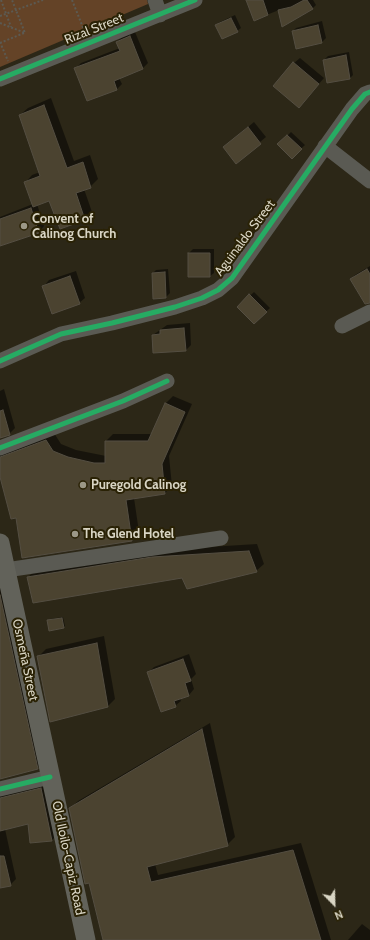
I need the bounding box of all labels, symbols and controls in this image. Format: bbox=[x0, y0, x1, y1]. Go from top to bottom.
street label: Rizal Street bbox=[62, 10, 126, 48]
street label: Aguinaldo Street bbox=[211, 197, 279, 279]
place label: Convent of Calinog Church bbox=[32, 211, 116, 242]
marker: Convent of Calinog Church bbox=[19, 221, 29, 231]
place label: Puregold Calinog bbox=[91, 477, 186, 493]
marker: Puregold Calinog bbox=[78, 480, 88, 490]
place label: The Glend Hotel bbox=[83, 526, 174, 542]
marker: The Glend Hotel bbox=[70, 529, 80, 539]
street label: Osmeña Street bbox=[9, 618, 41, 702]
street label: Old Iloilo-Capiz Road bbox=[48, 799, 88, 917]
north arrow bbox=[314, 884, 354, 924]
text: N bbox=[332, 907, 345, 923]

